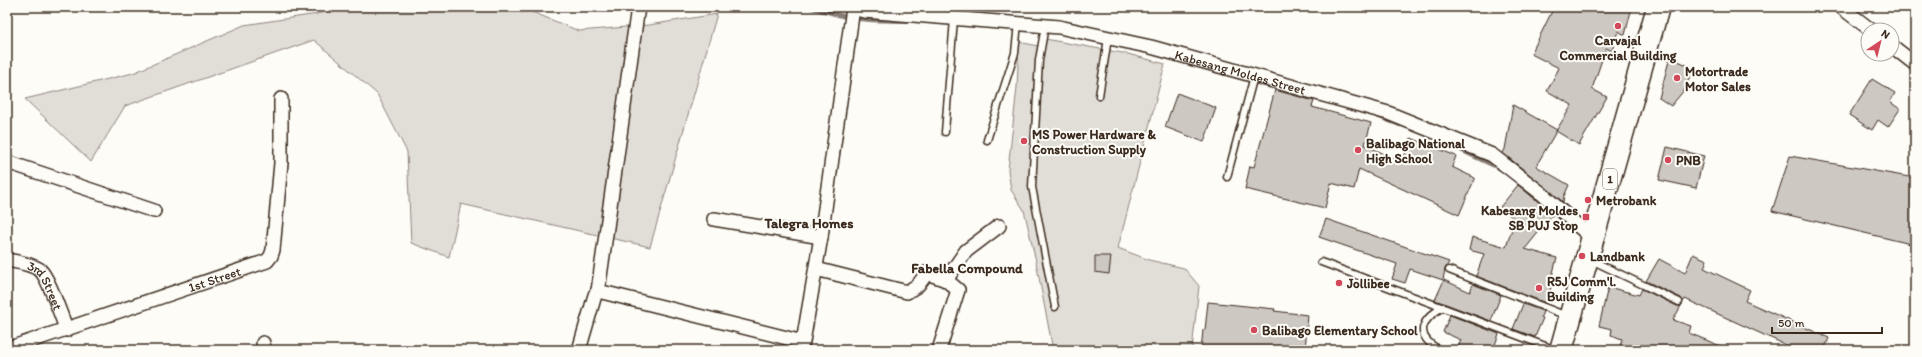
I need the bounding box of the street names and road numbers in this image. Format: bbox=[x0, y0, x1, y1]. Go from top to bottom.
street label: Kabesang Moldes Street bbox=[1173, 47, 1307, 97]
road number: 1 bbox=[1603, 169, 1617, 189]
street label: 3rd Street bbox=[26, 257, 66, 312]
street label: 1st Street bbox=[186, 263, 243, 295]

